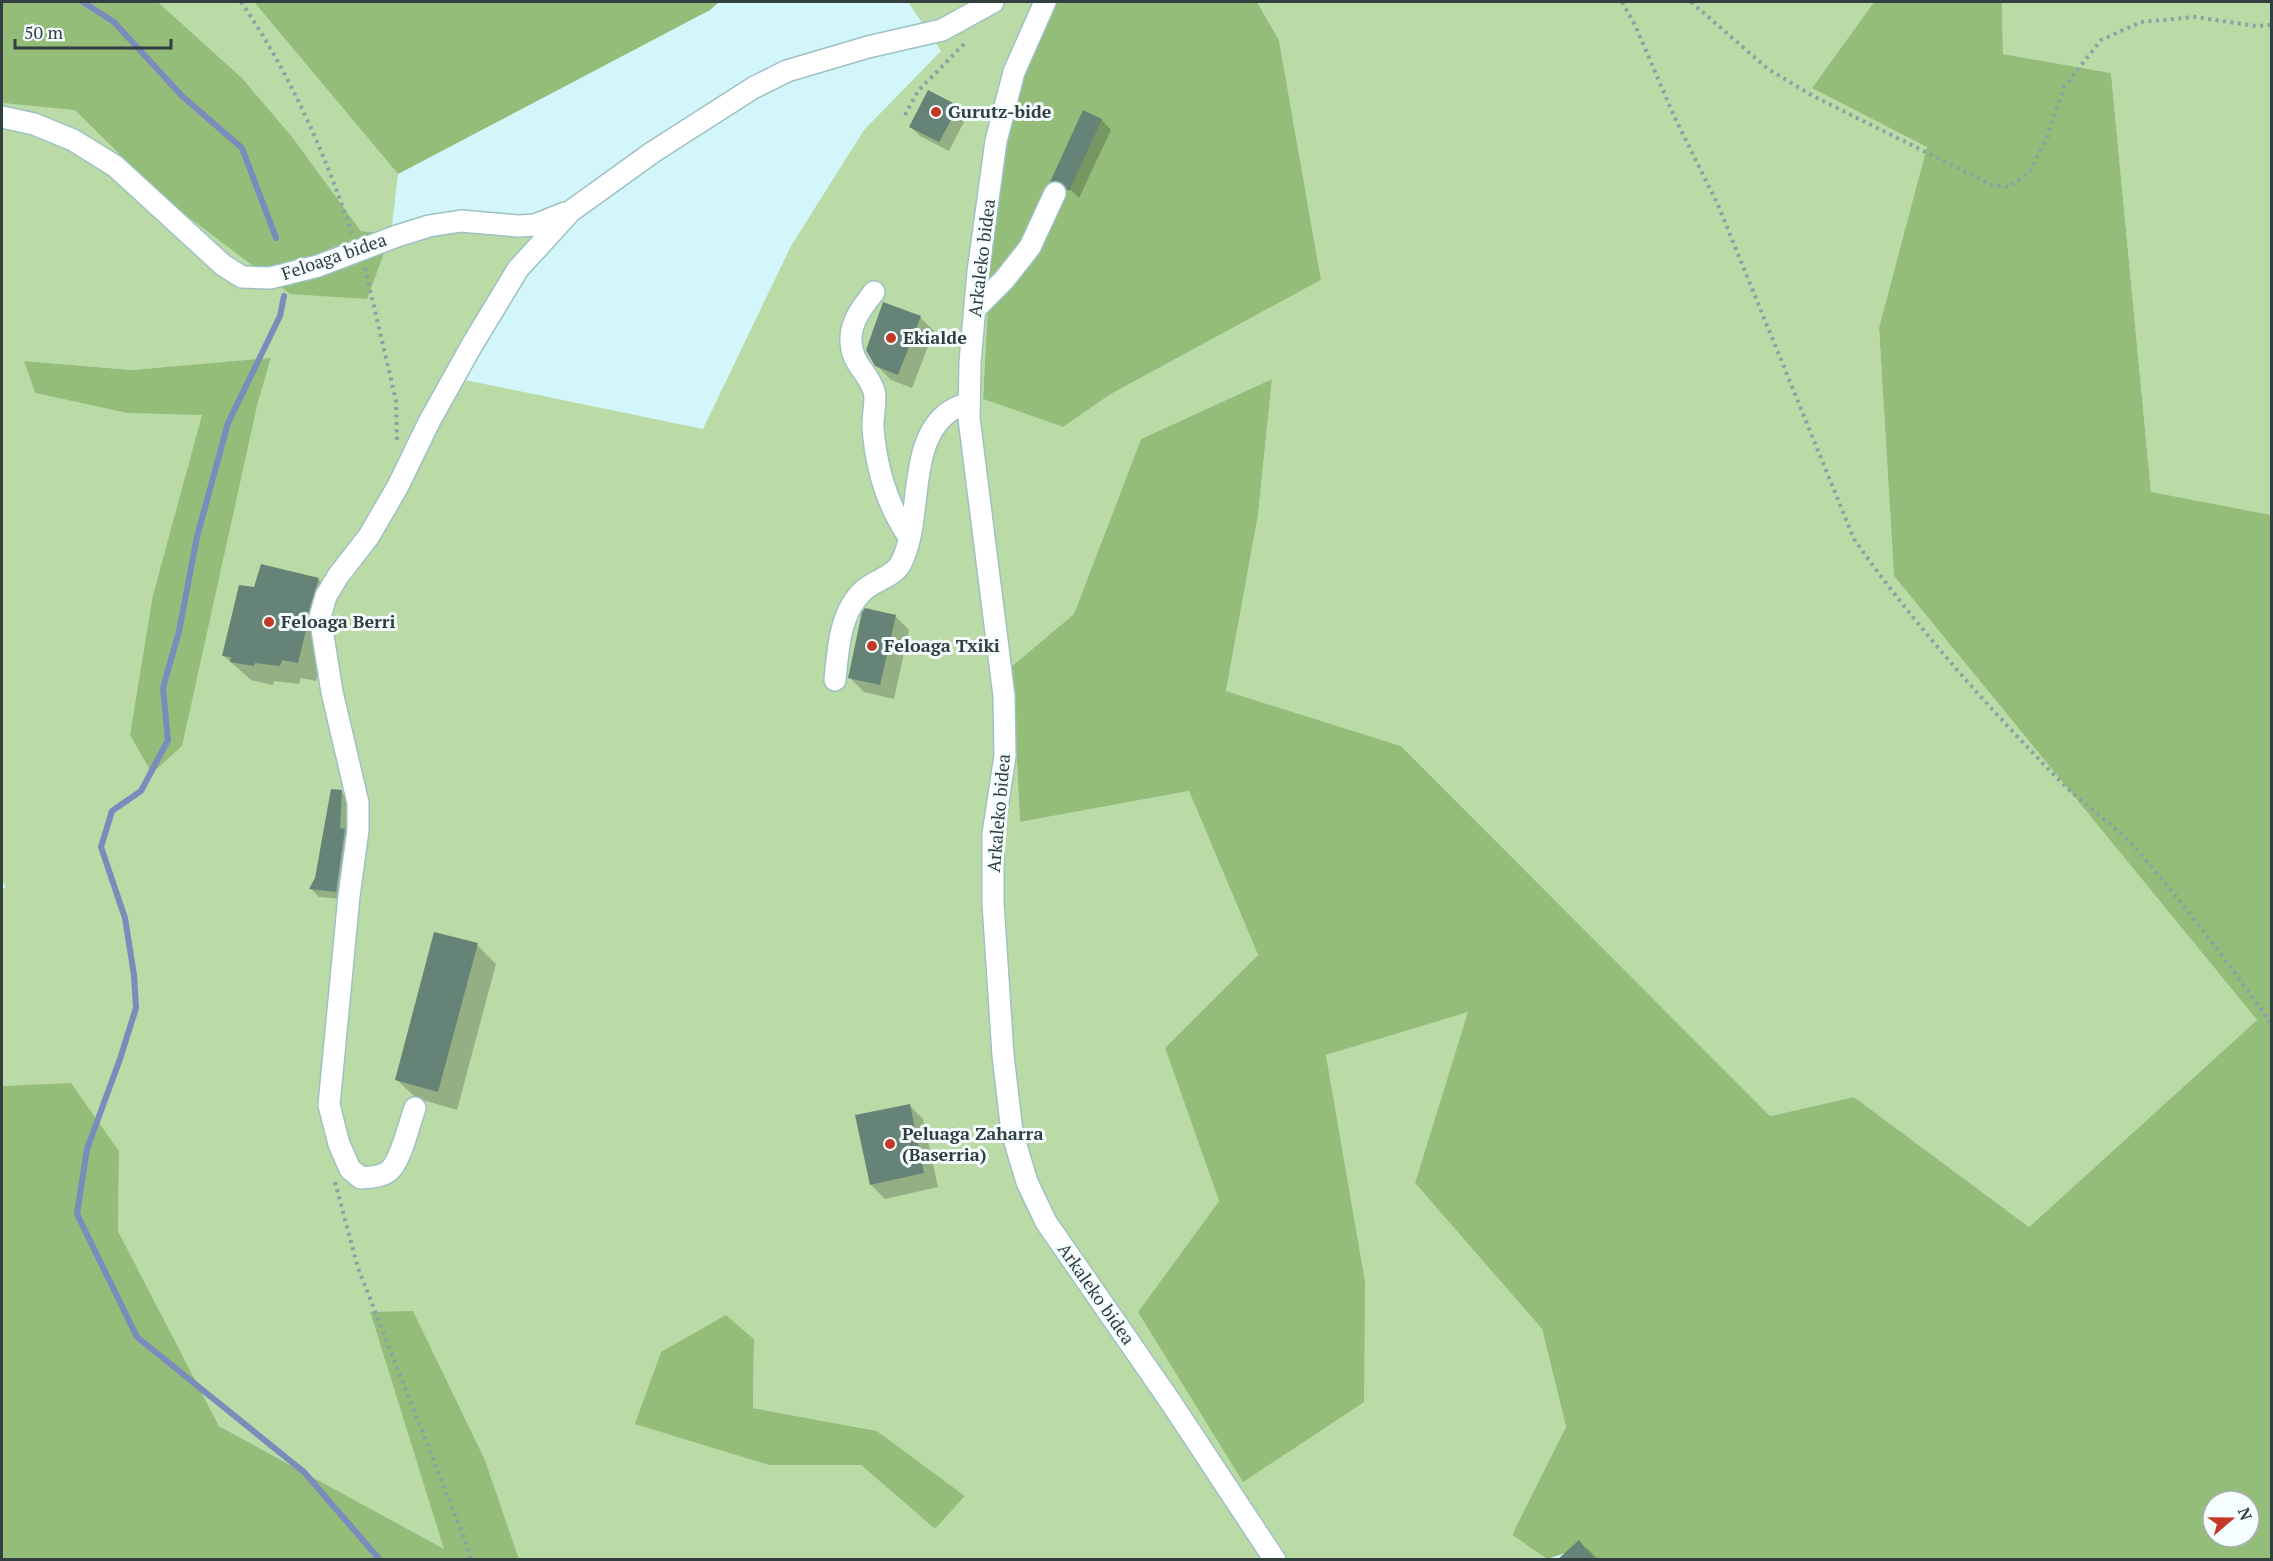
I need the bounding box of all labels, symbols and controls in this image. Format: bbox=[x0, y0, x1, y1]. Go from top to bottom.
scale bar bbox=[15, 12, 171, 50]
text: 50 m bbox=[24, 20, 64, 44]
place label: Gurutz-bide bbox=[948, 99, 1052, 123]
marker: Gurutz-bide bbox=[929, 105, 943, 119]
street label: Arkaleko bidea bbox=[962, 197, 1000, 318]
street label: Feloaga bidea bbox=[278, 227, 389, 285]
place label: Ekialde bbox=[903, 325, 967, 349]
marker: Ekialde bbox=[884, 331, 898, 345]
place label: Feloaga Berri bbox=[281, 609, 396, 633]
marker: Feloaga Berri bbox=[262, 615, 276, 629]
place label: Feloaga Txiki bbox=[884, 633, 1000, 657]
marker: Feloaga Txiki bbox=[865, 639, 879, 653]
street label: Arkaleko bidea bbox=[981, 753, 1015, 873]
place label: Peluaga Zaharra (Baserria) bbox=[902, 1121, 1043, 1166]
marker: Peluaga Zaharra (Baserria) bbox=[883, 1137, 897, 1151]
street label: Arkaleko bidea bbox=[1053, 1238, 1141, 1349]
north arrow bbox=[2201, 1489, 2261, 1549]
text: N bbox=[2233, 1504, 2258, 1523]

